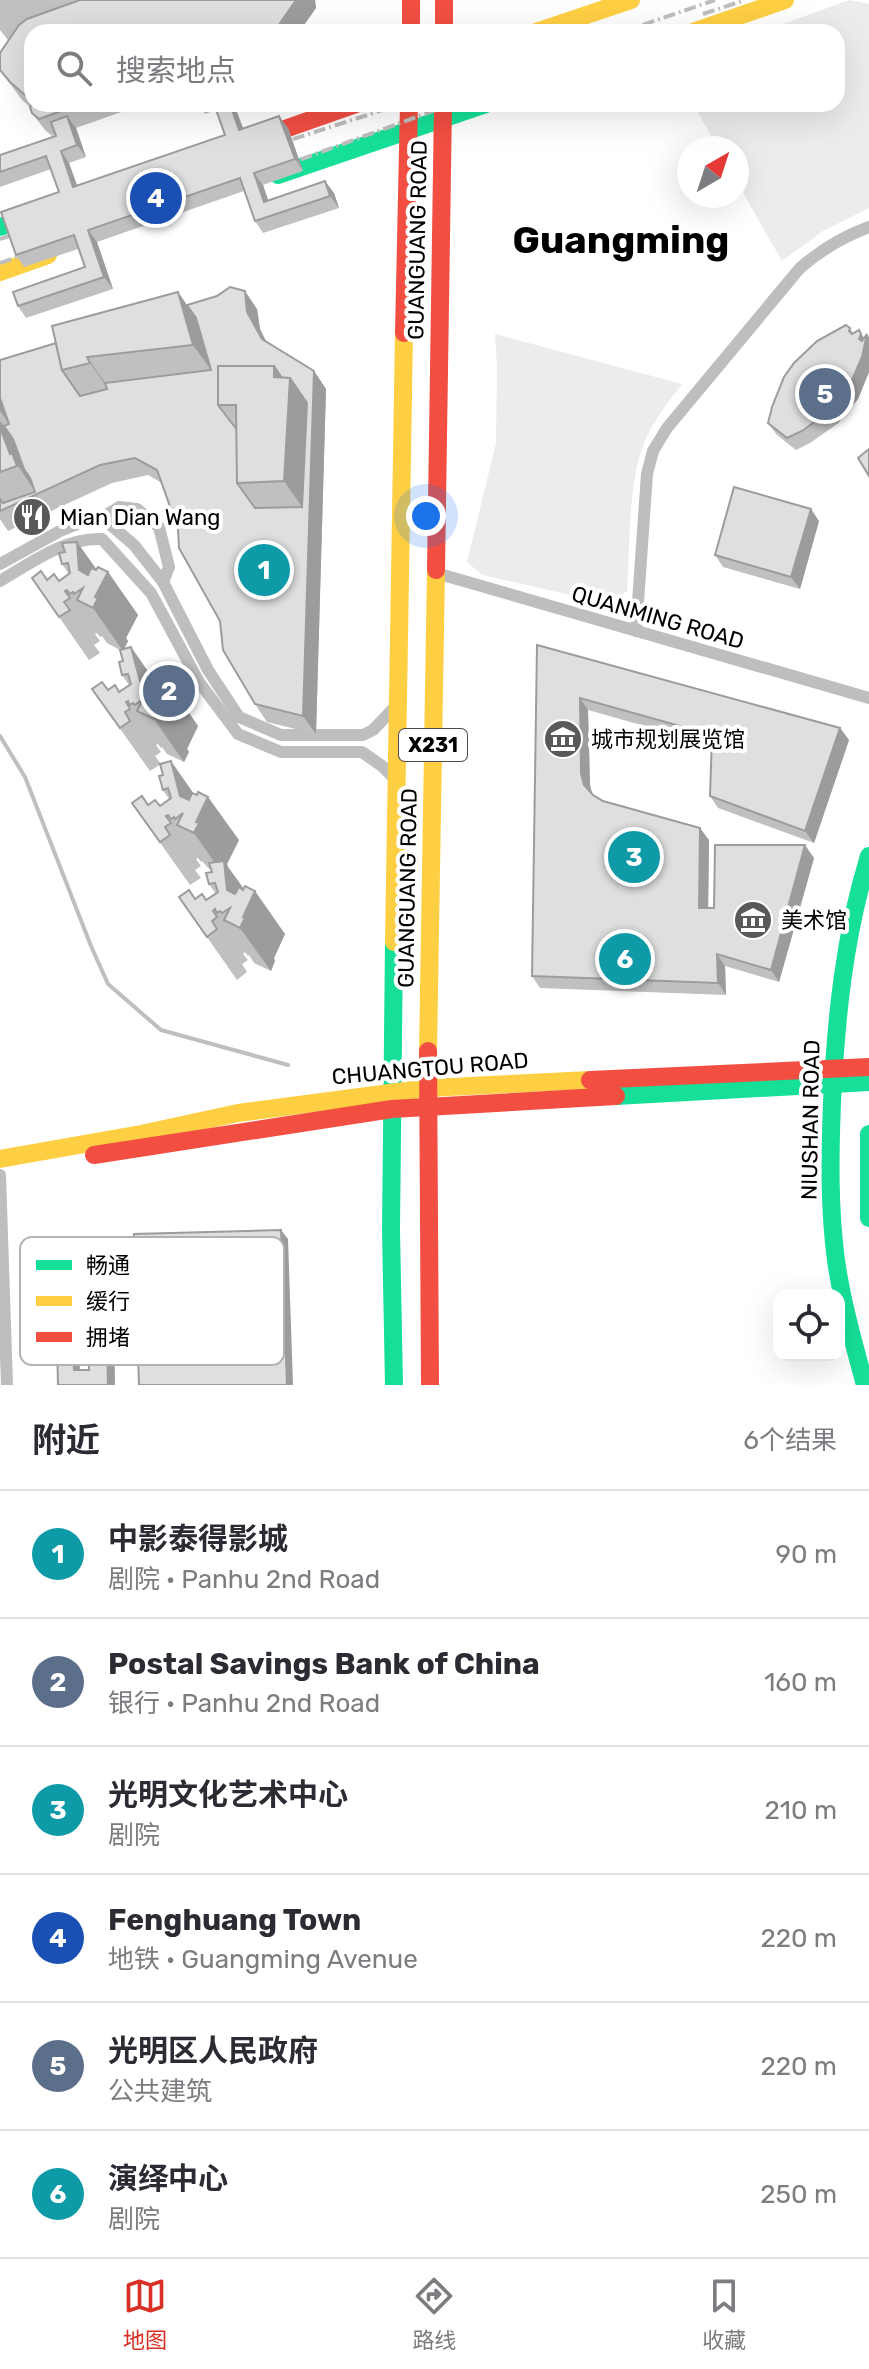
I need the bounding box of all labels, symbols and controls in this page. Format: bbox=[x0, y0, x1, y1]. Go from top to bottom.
search box bbox=[24, 24, 845, 112]
icon: search bbox=[52, 46, 96, 90]
text: 搜索地点 bbox=[116, 53, 236, 89]
north arrow bbox=[677, 136, 749, 208]
street label: GUANGUANG ROAD bbox=[402, 140, 433, 340]
pin: 4 bbox=[130, 168, 182, 228]
district label: Guangming bbox=[513, 217, 729, 263]
pin: 5 bbox=[799, 364, 851, 424]
restaurant icon: Mian Dian Wang bbox=[11, 496, 53, 538]
your location bbox=[406, 496, 446, 536]
place label: Mian Dian Wang bbox=[60, 504, 220, 531]
pin: 1 bbox=[238, 540, 290, 600]
street label: QUANMING ROAD bbox=[569, 580, 747, 655]
pin: 2 bbox=[143, 661, 195, 721]
museum icon: 城市规划展览馆 bbox=[542, 718, 584, 760]
place label: 城市规划展览馆 bbox=[591, 726, 745, 753]
road number: X231 bbox=[399, 729, 467, 761]
street label: GUANGUANG ROAD bbox=[392, 788, 423, 988]
pin: 3 bbox=[608, 827, 660, 887]
museum icon: 美术馆 bbox=[732, 899, 774, 941]
place label: 美术馆 bbox=[781, 907, 847, 934]
pin: 6 bbox=[599, 929, 651, 989]
street label: NIUSHAN ROAD bbox=[796, 1040, 825, 1200]
street label: CHUANGTOU ROAD bbox=[331, 1046, 529, 1091]
legend bbox=[20, 1237, 284, 1365]
text: 畅通 bbox=[86, 1252, 130, 1279]
text: 缓行 bbox=[86, 1288, 130, 1315]
map controls bbox=[773, 1289, 845, 1361]
button: locate bbox=[773, 1289, 845, 1361]
text: 拥堵 bbox=[86, 1324, 130, 1351]
text: 附近 bbox=[32, 1420, 100, 1461]
text: 6个结果 bbox=[743, 1425, 837, 1456]
text: 中影泰得影城 bbox=[108, 1521, 288, 1557]
text: 1 bbox=[52, 1539, 64, 1570]
text: 90 m bbox=[776, 1539, 837, 1570]
text: 剧院 · Panhu 2nd Road bbox=[108, 1564, 380, 1595]
text: Postal Savings Bank of China bbox=[108, 1646, 540, 1682]
text: 2 bbox=[50, 1667, 66, 1698]
text: 160 m bbox=[764, 1667, 837, 1698]
text: 银行 · Panhu 2nd Road bbox=[108, 1688, 380, 1719]
text: 光明文化艺术中心 bbox=[108, 1777, 348, 1813]
text: 3 bbox=[49, 1795, 67, 1826]
text: 210 m bbox=[765, 1795, 837, 1826]
text: 剧院 bbox=[108, 1820, 160, 1851]
text: Fenghuang Town bbox=[108, 1902, 361, 1938]
text: 4 bbox=[49, 1923, 67, 1954]
text: 220 m bbox=[760, 1923, 837, 1954]
text: 地铁 · Guangming Avenue bbox=[108, 1944, 418, 1975]
text: 光明区人民政府 bbox=[108, 2033, 318, 2069]
text: 5 bbox=[50, 2051, 66, 2082]
text: 220 m bbox=[760, 2051, 837, 2082]
text: 公共建筑 bbox=[108, 2076, 212, 2107]
text: 演绎中心 bbox=[108, 2161, 228, 2197]
text: 6 bbox=[50, 2179, 66, 2210]
text: 250 m bbox=[760, 2179, 837, 2210]
text: 剧院 bbox=[108, 2204, 160, 2235]
tab: 地图 bbox=[123, 2274, 167, 2354]
tab: 路线 bbox=[412, 2274, 456, 2354]
tab: 收藏 bbox=[702, 2274, 746, 2354]

